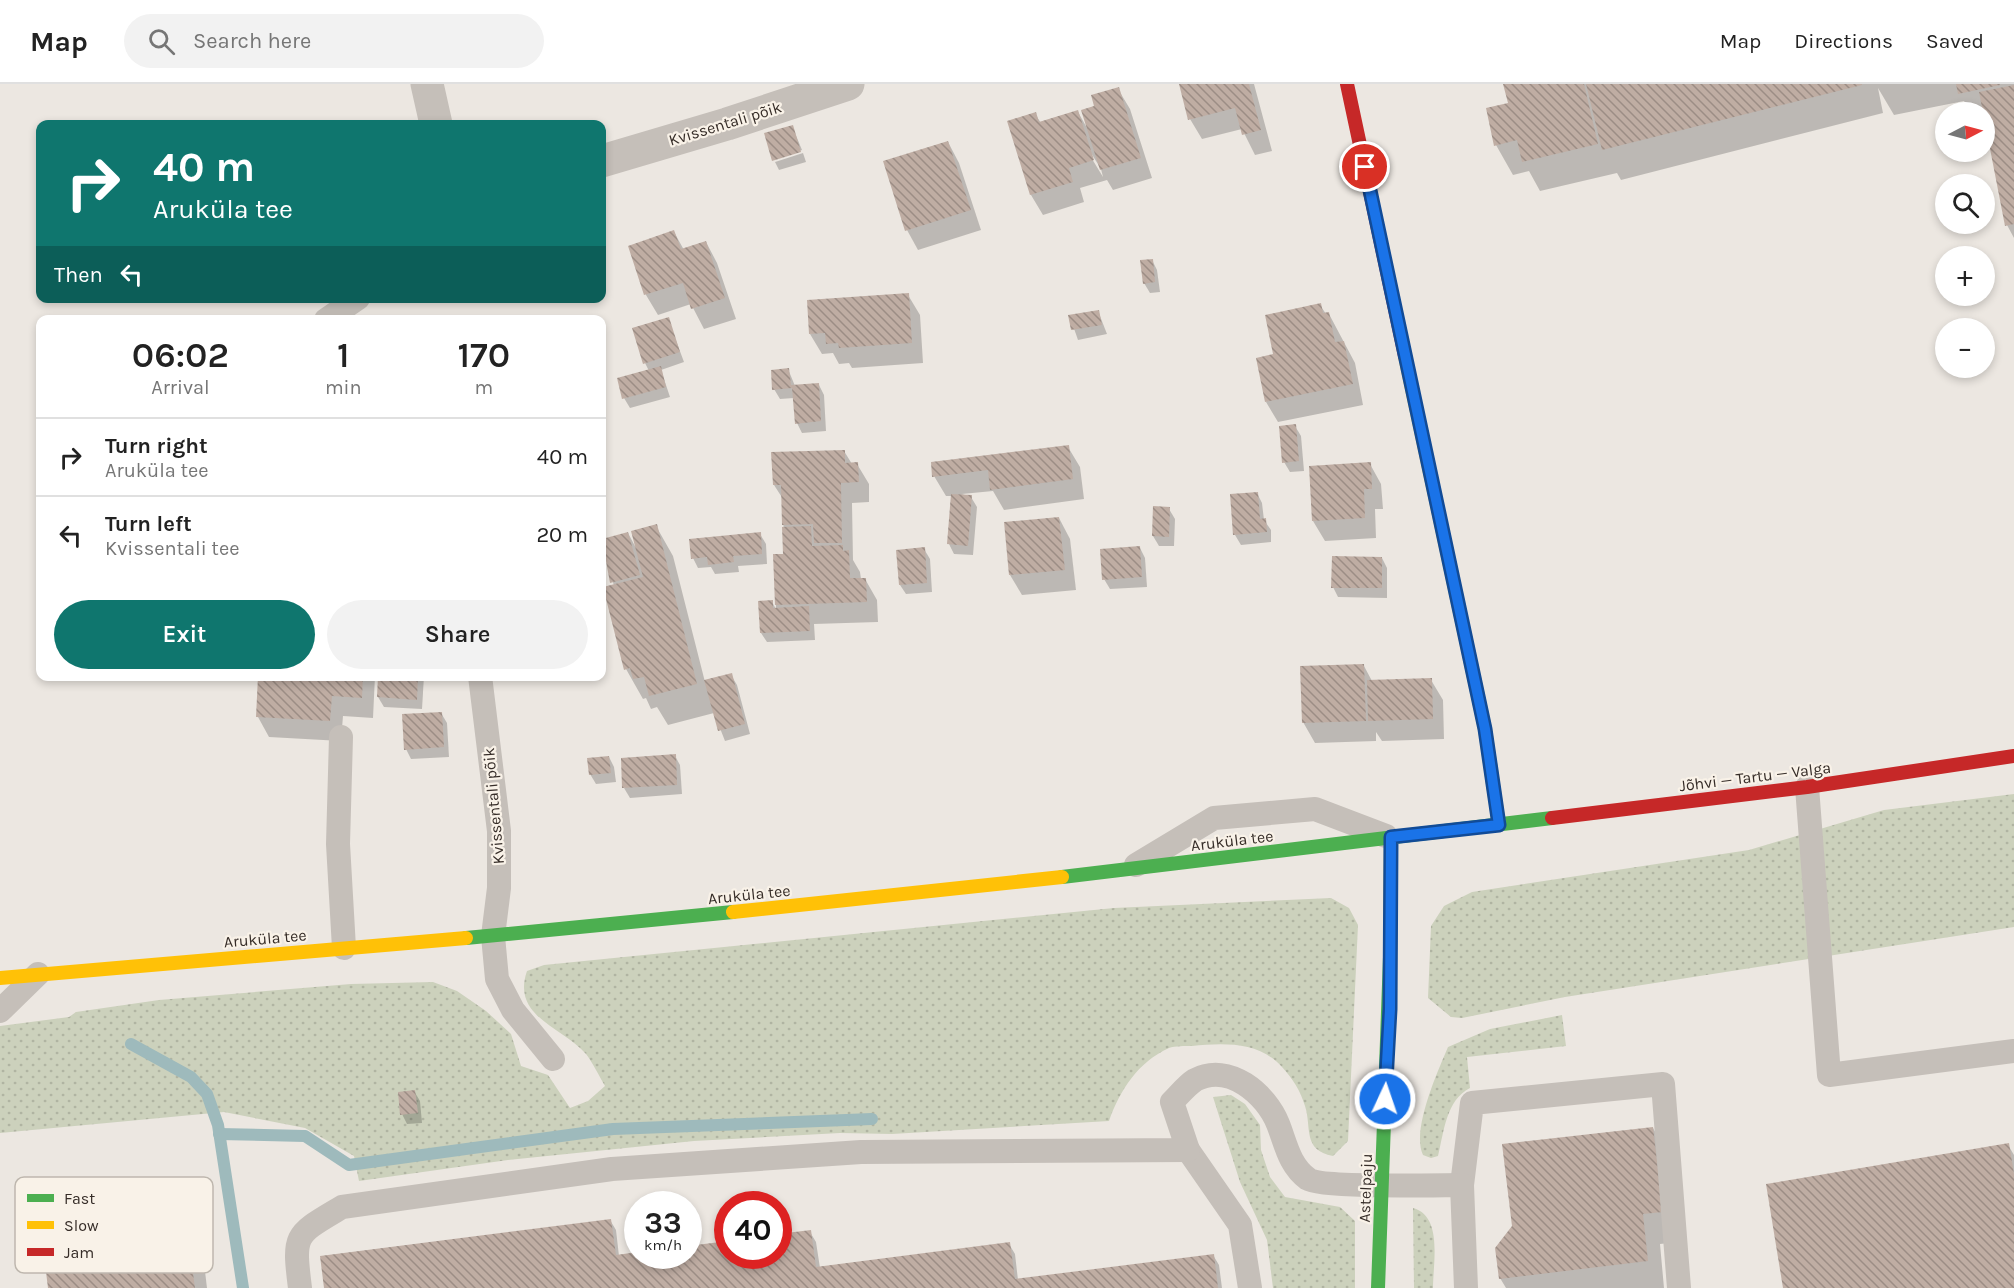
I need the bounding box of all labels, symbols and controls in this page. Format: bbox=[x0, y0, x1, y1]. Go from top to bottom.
search box bbox=[124, 14, 544, 68]
text: Map bbox=[30, 25, 88, 58]
icon: search bbox=[145, 25, 178, 58]
text: Search here bbox=[193, 28, 311, 54]
text: Map bbox=[1720, 29, 1761, 53]
text: Directions bbox=[1794, 29, 1893, 53]
text: Saved bbox=[1926, 29, 1984, 53]
street label: Kvissentali põik bbox=[666, 97, 784, 150]
north arrow bbox=[1935, 102, 1995, 162]
map controls bbox=[1935, 102, 1995, 378]
pin bbox=[1339, 141, 1390, 192]
text: 40 m bbox=[153, 142, 255, 192]
icon: right bbox=[54, 144, 132, 222]
icon: arrive bbox=[1348, 150, 1381, 183]
button: search bbox=[1935, 174, 1995, 234]
text: Aruküla tee bbox=[153, 193, 293, 225]
button: + bbox=[1935, 246, 1995, 306]
icon: left bbox=[115, 258, 148, 291]
text: Then bbox=[54, 262, 103, 288]
button: − bbox=[1935, 318, 1995, 378]
text: 06:02 bbox=[132, 334, 229, 376]
text: 1 bbox=[337, 334, 350, 376]
text: 170 bbox=[457, 334, 510, 376]
text: Arrival bbox=[151, 376, 210, 399]
text: min bbox=[325, 376, 362, 399]
text: m bbox=[474, 376, 493, 399]
text: Turn right bbox=[105, 433, 208, 459]
icon: right bbox=[54, 441, 87, 474]
text: 40 m bbox=[537, 444, 588, 470]
text: Aruküla tee bbox=[105, 459, 209, 482]
text: Turn left bbox=[105, 511, 192, 537]
icon: left bbox=[54, 519, 87, 552]
text: 20 m bbox=[536, 522, 588, 548]
text: Kvissentali tee bbox=[105, 537, 239, 560]
button: Exit bbox=[54, 600, 315, 669]
button: Share bbox=[327, 600, 588, 669]
street label: Kvissentali põik bbox=[479, 747, 508, 865]
street label: Jõhvi — Tartu — Valga bbox=[1678, 758, 1832, 795]
street label: Aruküla tee bbox=[1190, 826, 1274, 855]
street label: Aruküla tee bbox=[707, 881, 791, 908]
street label: Aruküla tee bbox=[223, 925, 307, 952]
position arrow bbox=[1353, 1067, 1417, 1131]
street label: Astelpaju bbox=[1355, 1153, 1376, 1223]
legend bbox=[15, 1177, 213, 1273]
text: Fast bbox=[64, 1189, 95, 1208]
speed limit sign: 40 bbox=[714, 1191, 792, 1269]
text: 33 bbox=[644, 1205, 682, 1241]
text: Slow bbox=[64, 1216, 99, 1235]
text: km/h bbox=[644, 1236, 682, 1254]
text: Jam bbox=[64, 1243, 94, 1262]

